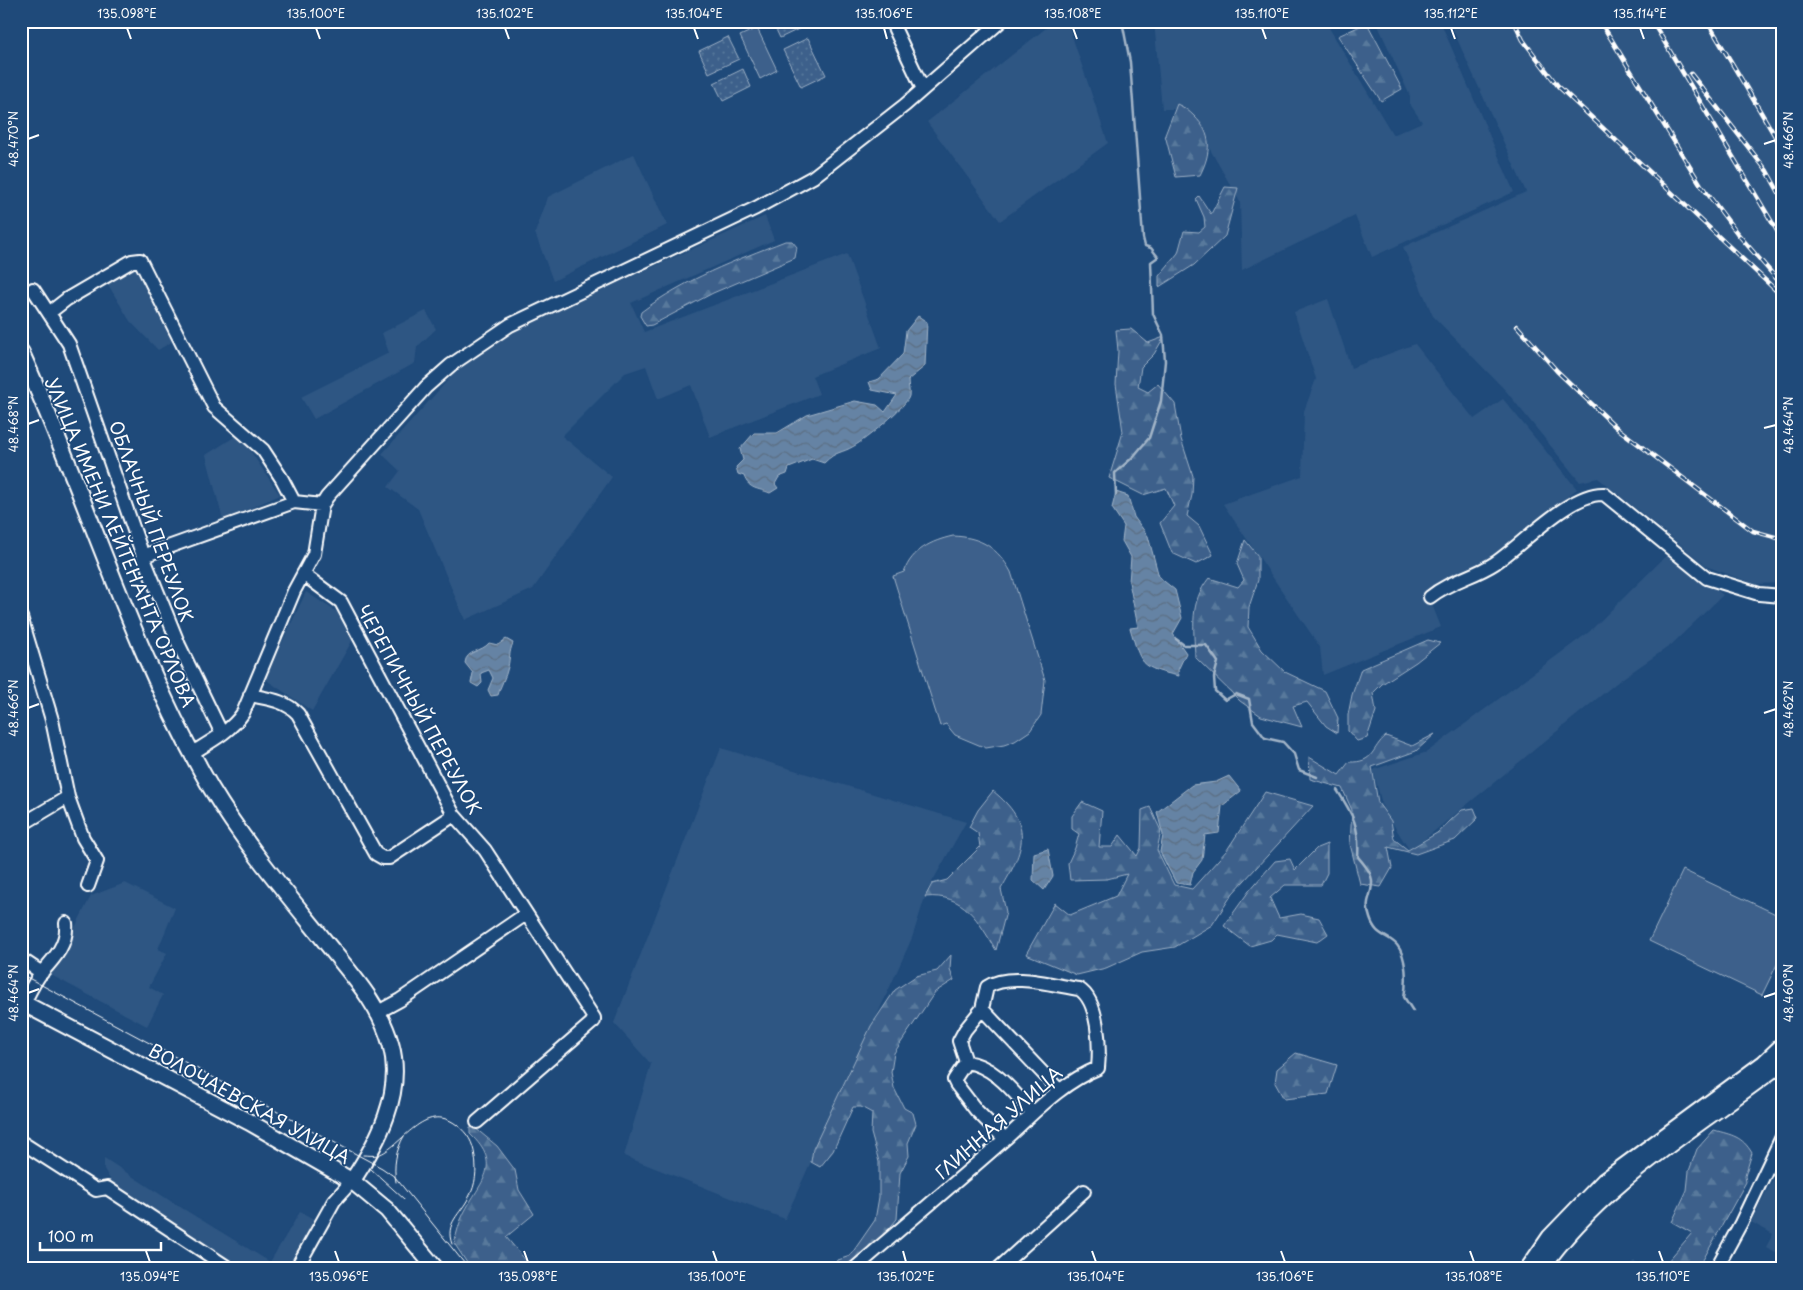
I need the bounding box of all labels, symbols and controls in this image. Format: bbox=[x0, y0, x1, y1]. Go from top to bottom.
text: 135.098°E bbox=[97, 4, 157, 22]
text: 135.100°E bbox=[287, 4, 345, 22]
text: 135.102°E bbox=[476, 4, 534, 22]
text: 135.104°E bbox=[665, 4, 723, 22]
text: 135.106°E bbox=[855, 4, 913, 22]
text: 135.108°E bbox=[1044, 4, 1102, 22]
text: 135.110°E bbox=[1235, 4, 1289, 22]
text: 135.112°E bbox=[1424, 4, 1478, 22]
text: 135.114°E bbox=[1613, 4, 1667, 22]
text: 48.470°N bbox=[4, 111, 22, 167]
text: 48.466°N bbox=[1779, 111, 1797, 169]
street label: УЛИЦА ИМЕНИ ЛЕЙТЕНАНТА ОРЛОВА bbox=[39, 373, 203, 711]
text: 48.468°N bbox=[4, 396, 22, 452]
text: 48.464°N bbox=[1779, 396, 1797, 454]
street label: ОБЛАЧНЫЙ ПЕРЕУЛОК bbox=[103, 417, 201, 625]
street label: ЧЕРЕПИЧНЫЙ ПЕРЕУЛОК bbox=[351, 599, 489, 819]
text: 48.466°N bbox=[4, 679, 22, 737]
text: 48.462°N bbox=[1779, 681, 1797, 737]
text: 48.464°N bbox=[4, 964, 22, 1022]
text: 48.460°N bbox=[1779, 964, 1797, 1022]
street label: ВОЛОЧАЕВСКАЯ УЛИЦА bbox=[144, 1036, 356, 1170]
street label: ГЛИННАЯ УЛИЦА bbox=[928, 1059, 1068, 1185]
scale bar bbox=[40, 1220, 161, 1252]
text: 100 m bbox=[48, 1224, 94, 1247]
text: 135.094°E bbox=[120, 1267, 180, 1285]
text: 135.096°E bbox=[309, 1267, 369, 1285]
text: 135.098°E bbox=[498, 1267, 558, 1285]
text: 135.100°E bbox=[688, 1267, 746, 1285]
text: 135.102°E bbox=[877, 1267, 935, 1285]
text: 135.104°E bbox=[1067, 1267, 1125, 1285]
text: 135.106°E bbox=[1256, 1267, 1314, 1285]
text: 135.108°E bbox=[1445, 1267, 1503, 1285]
text: 135.110°E bbox=[1636, 1267, 1690, 1285]

